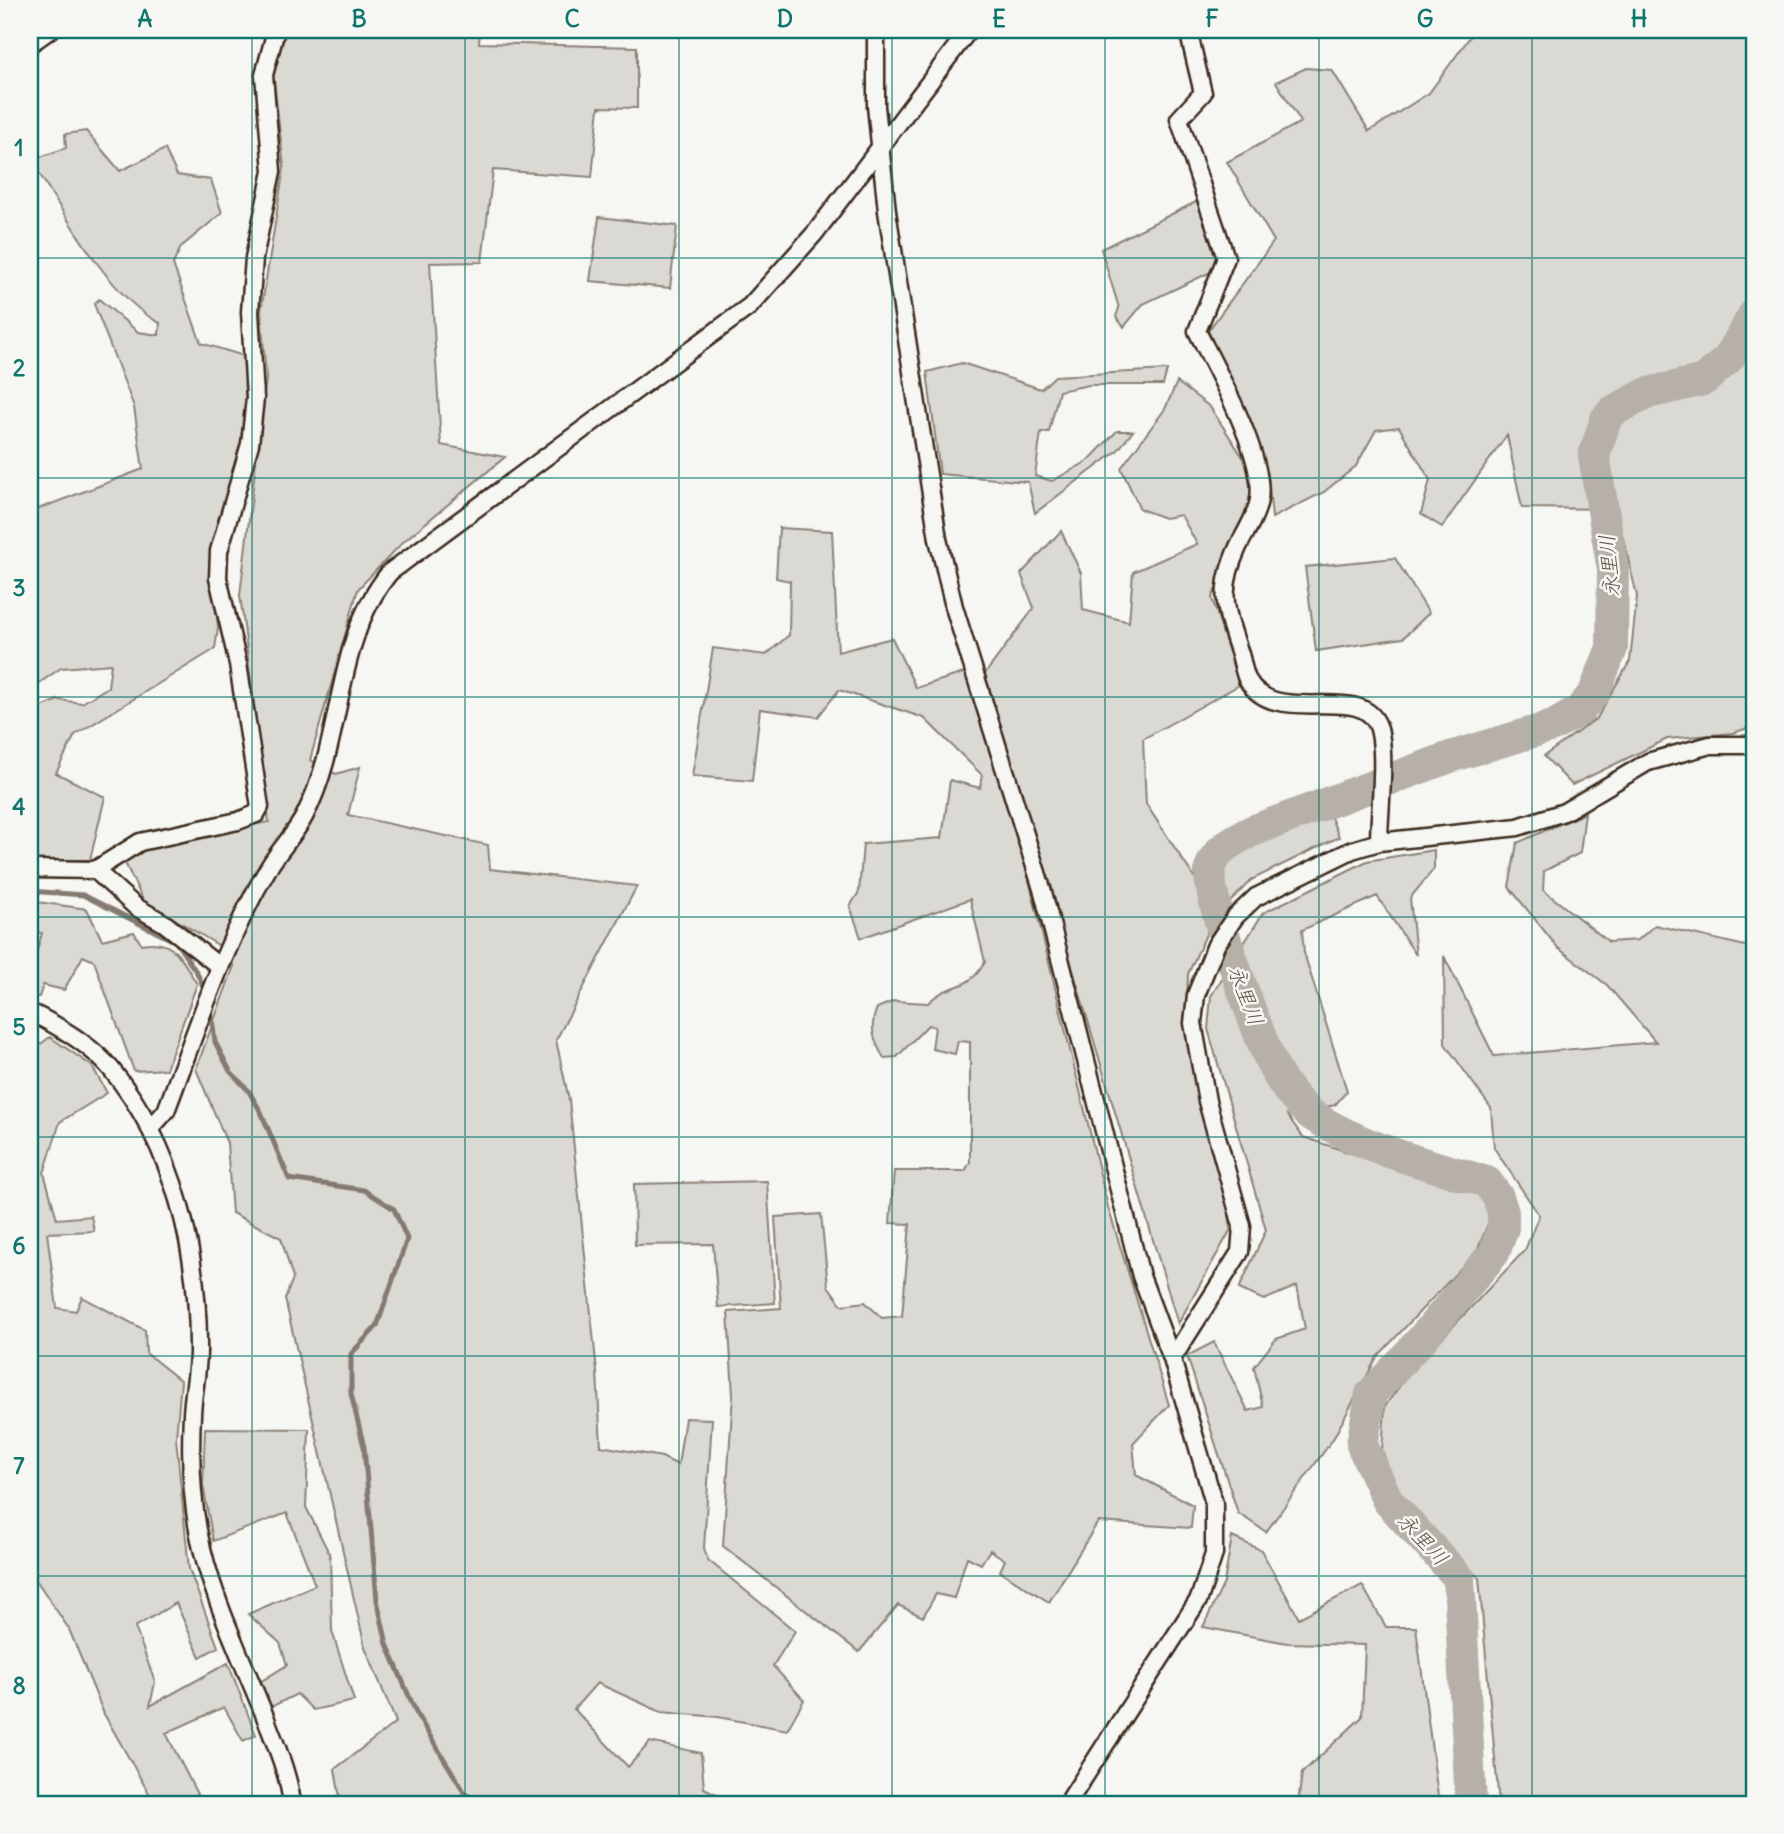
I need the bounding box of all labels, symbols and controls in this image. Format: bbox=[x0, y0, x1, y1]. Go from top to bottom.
text: A bbox=[138, 4, 153, 33]
text: B bbox=[351, 4, 367, 33]
text: C bbox=[564, 4, 580, 33]
text: D bbox=[777, 4, 793, 33]
text: E bbox=[992, 4, 1006, 33]
text: F bbox=[1205, 4, 1219, 33]
text: G bbox=[1417, 4, 1433, 33]
text: H bbox=[1631, 4, 1647, 33]
text: 1 bbox=[14, 133, 24, 162]
text: 2 bbox=[13, 353, 26, 382]
water label: 永里川 bbox=[1593, 533, 1625, 599]
text: 3 bbox=[12, 573, 26, 602]
text: 4 bbox=[12, 792, 26, 821]
water label: 永里川 bbox=[1222, 961, 1270, 1029]
text: 5 bbox=[12, 1012, 26, 1041]
text: 6 bbox=[12, 1231, 26, 1260]
text: 7 bbox=[13, 1451, 25, 1480]
water label: 永里川 bbox=[1392, 1507, 1454, 1571]
text: 8 bbox=[12, 1671, 26, 1700]

